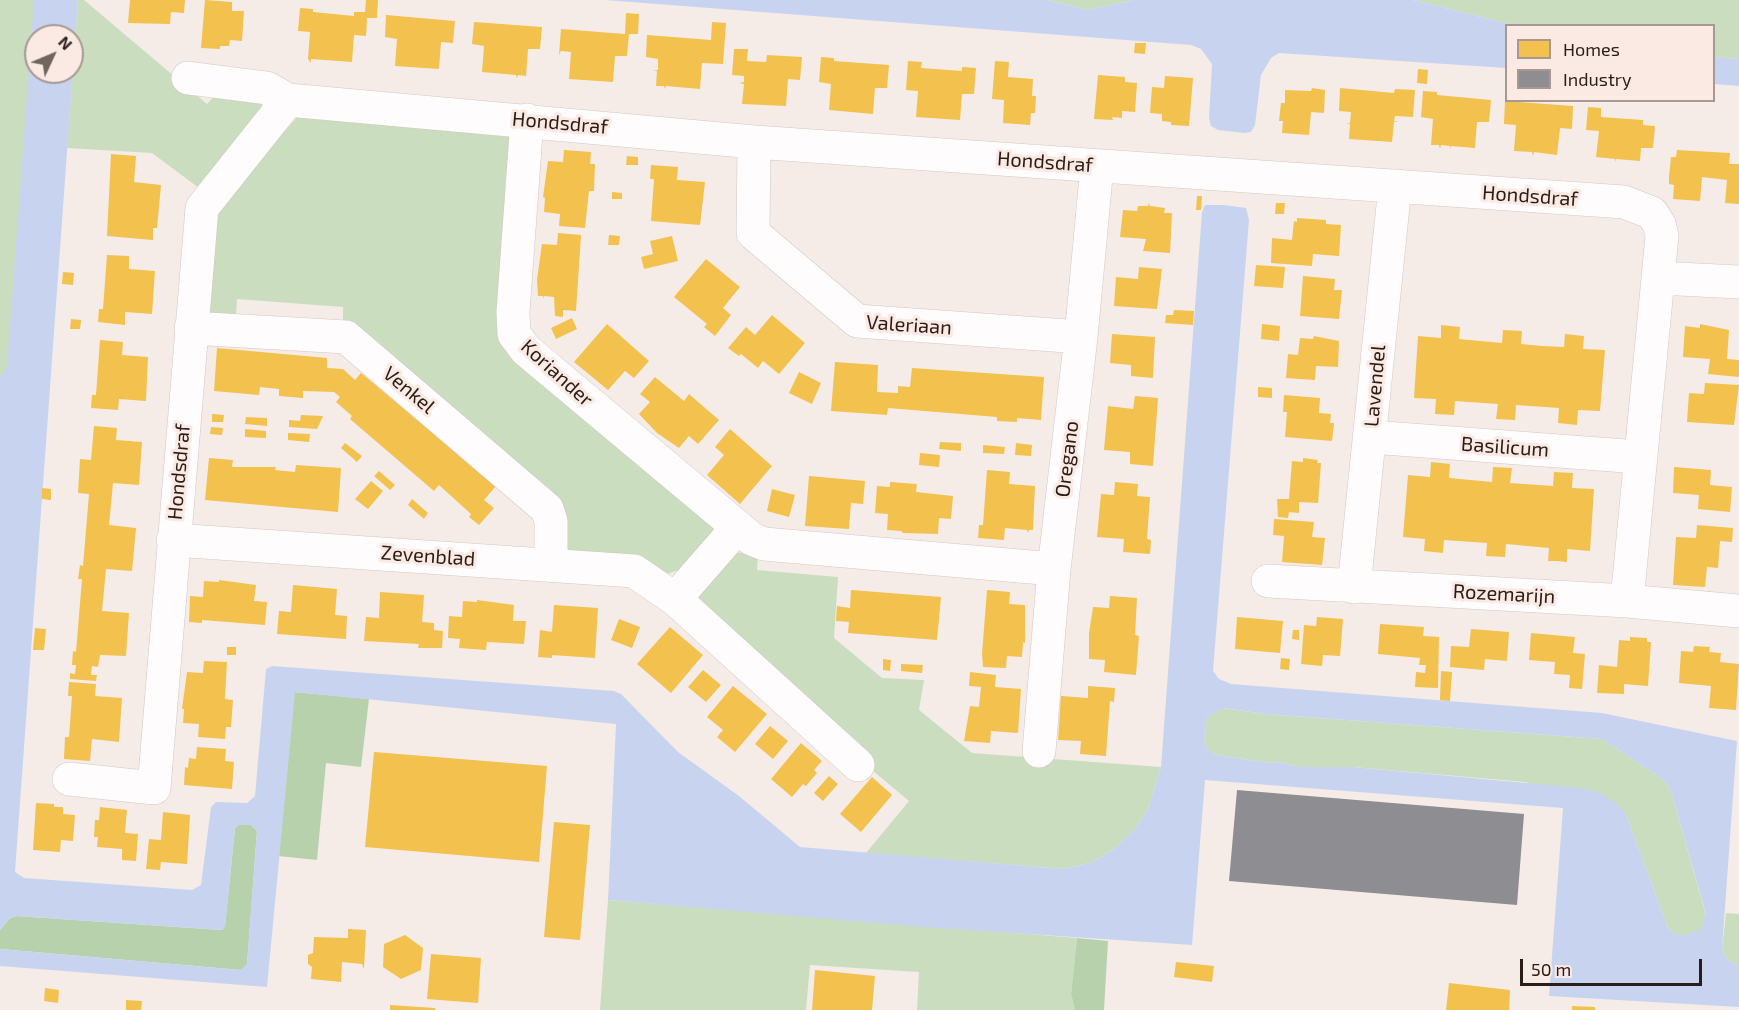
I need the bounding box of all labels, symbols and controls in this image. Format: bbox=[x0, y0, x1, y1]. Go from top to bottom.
north arrow bbox=[24, 24, 84, 84]
legend bbox=[1505, 24, 1715, 102]
text: N bbox=[55, 32, 77, 53]
text: Homes bbox=[1563, 38, 1620, 60]
text: Industry bbox=[1563, 68, 1632, 90]
street label: Hondsdraf bbox=[511, 107, 609, 139]
street label: Hondsdraf bbox=[996, 147, 1094, 177]
street label: Hondsdraf bbox=[1481, 181, 1579, 211]
street label: Valeriaan bbox=[865, 310, 953, 340]
street label: Koriander bbox=[516, 334, 598, 412]
street label: Lavendel bbox=[1359, 344, 1391, 428]
street label: Venkel bbox=[378, 361, 440, 419]
street label: Oregano bbox=[1050, 419, 1084, 499]
street label: Hondsdraf bbox=[163, 423, 195, 521]
street label: Basilicum bbox=[1460, 432, 1550, 462]
street label: Zevenblad bbox=[380, 541, 476, 571]
street label: Rozemarijn bbox=[1452, 579, 1556, 609]
scale bar bbox=[1523, 947, 1704, 985]
text: 50 m bbox=[1531, 958, 1571, 980]

